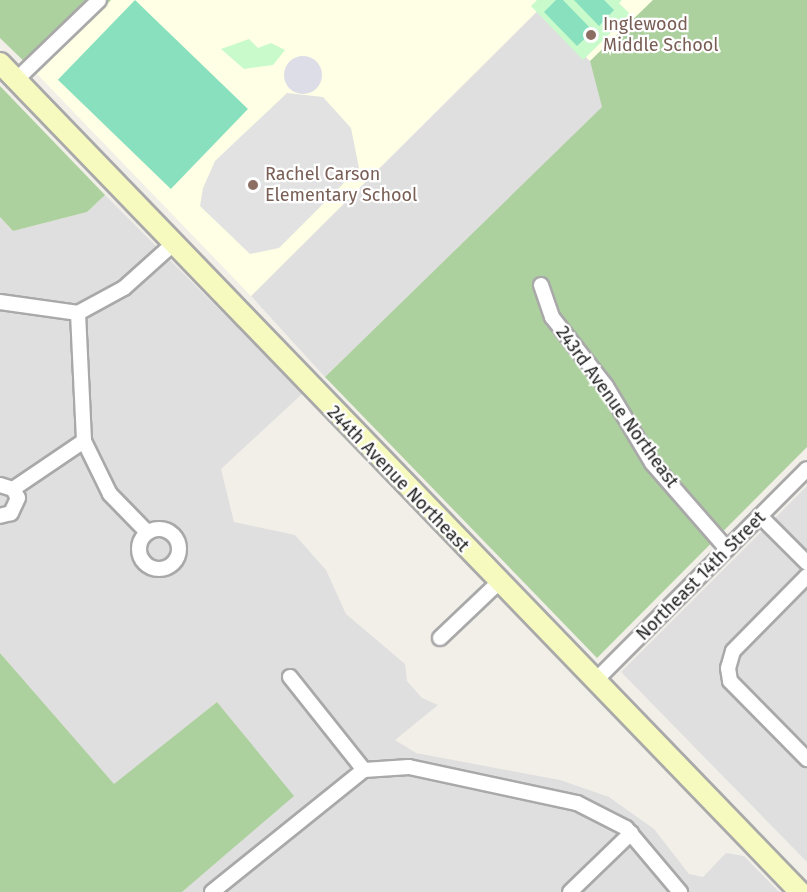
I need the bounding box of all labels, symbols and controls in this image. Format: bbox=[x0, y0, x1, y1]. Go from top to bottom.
place label: Inglewood Middle School bbox=[603, 14, 719, 57]
marker: Inglewood Middle School bbox=[584, 28, 598, 42]
place label: Rachel Carson Elementary School bbox=[265, 164, 417, 207]
marker: Rachel Carson Elementary School bbox=[246, 178, 260, 192]
street label: 243rd Avenue Northeast bbox=[551, 322, 683, 492]
street label: 244th Avenue Northeast bbox=[323, 401, 473, 557]
street label: Northeast 14th Street bbox=[632, 507, 770, 645]

